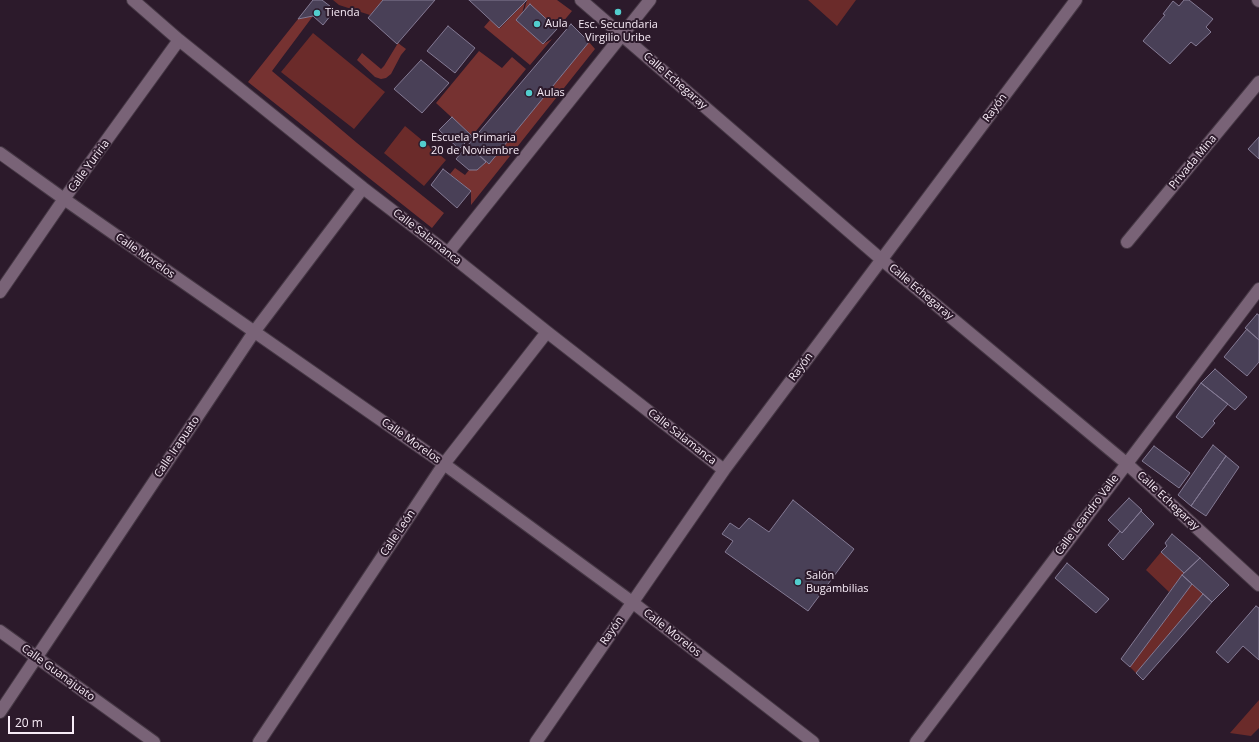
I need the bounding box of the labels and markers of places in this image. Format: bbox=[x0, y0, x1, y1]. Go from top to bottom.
place label: Tienda bbox=[325, 6, 360, 20]
marker: Esc. Secundaria Virgilio Uribe bbox=[613, 7, 623, 17]
marker: Tienda bbox=[312, 8, 322, 18]
place label: Aula bbox=[545, 17, 568, 31]
place label: Esc. Secundaria Virgilio Uribe bbox=[578, 18, 658, 44]
marker: Aula bbox=[532, 19, 542, 29]
place label: Aulas bbox=[537, 86, 565, 100]
marker: Aulas bbox=[524, 88, 534, 98]
place label: Escuela Primaria 20 de Noviembre bbox=[431, 131, 519, 157]
marker: Escuela Primaria 20 de Noviembre bbox=[418, 139, 428, 149]
place label: Salón Bugambilias bbox=[806, 569, 869, 595]
marker: Salón Bugambilias bbox=[793, 577, 803, 587]

